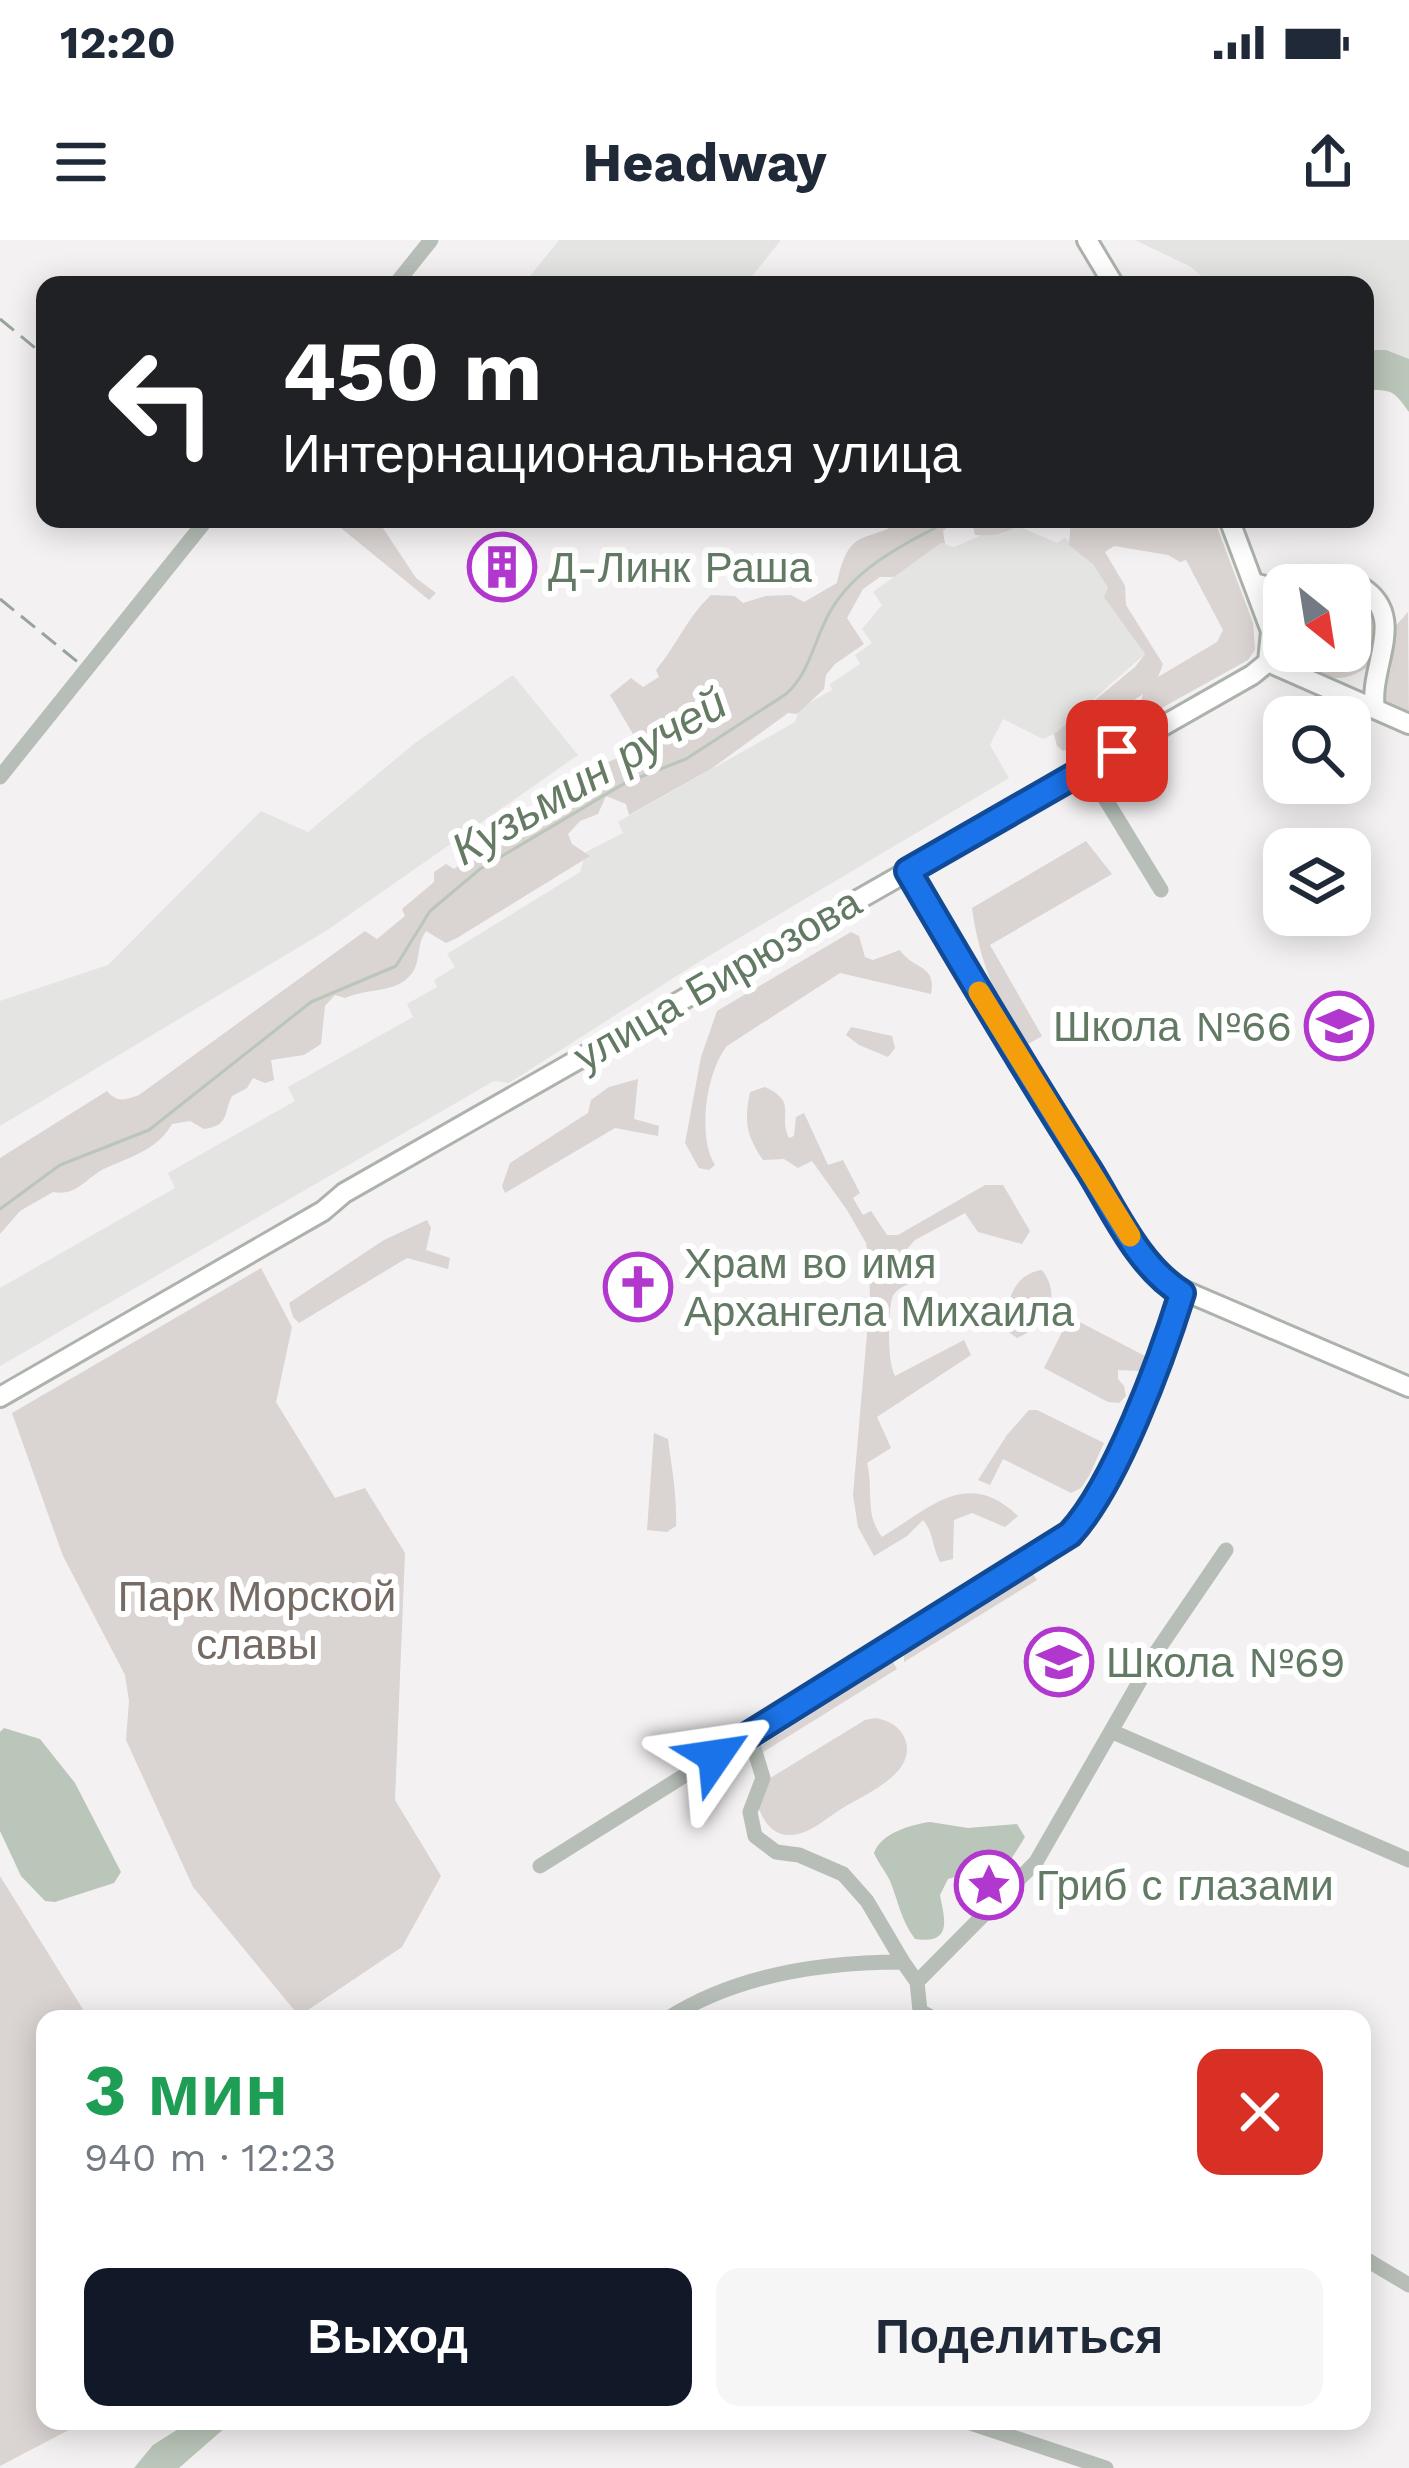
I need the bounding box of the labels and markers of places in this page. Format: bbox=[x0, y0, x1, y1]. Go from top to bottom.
building icon: Д-Линк Раша bbox=[467, 532, 537, 602]
place label: Д-Линк Раша bbox=[548, 543, 812, 592]
pin bbox=[1066, 700, 1168, 802]
school or university icon: Школа №66 bbox=[1304, 991, 1374, 1061]
place label: Школа №66 bbox=[1053, 1002, 1292, 1051]
place label: Храм во имя Архангела Михаила bbox=[684, 1239, 1075, 1336]
church icon: Храм во имя Архангела Михаила bbox=[603, 1252, 673, 1322]
school or university icon: Школа №69 bbox=[1024, 1627, 1094, 1697]
place label: Школа №69 bbox=[1106, 1638, 1345, 1687]
place icon: Гриб с глазами bbox=[954, 1850, 1024, 1920]
place label: Гриб с глазами bbox=[1036, 1861, 1334, 1910]

